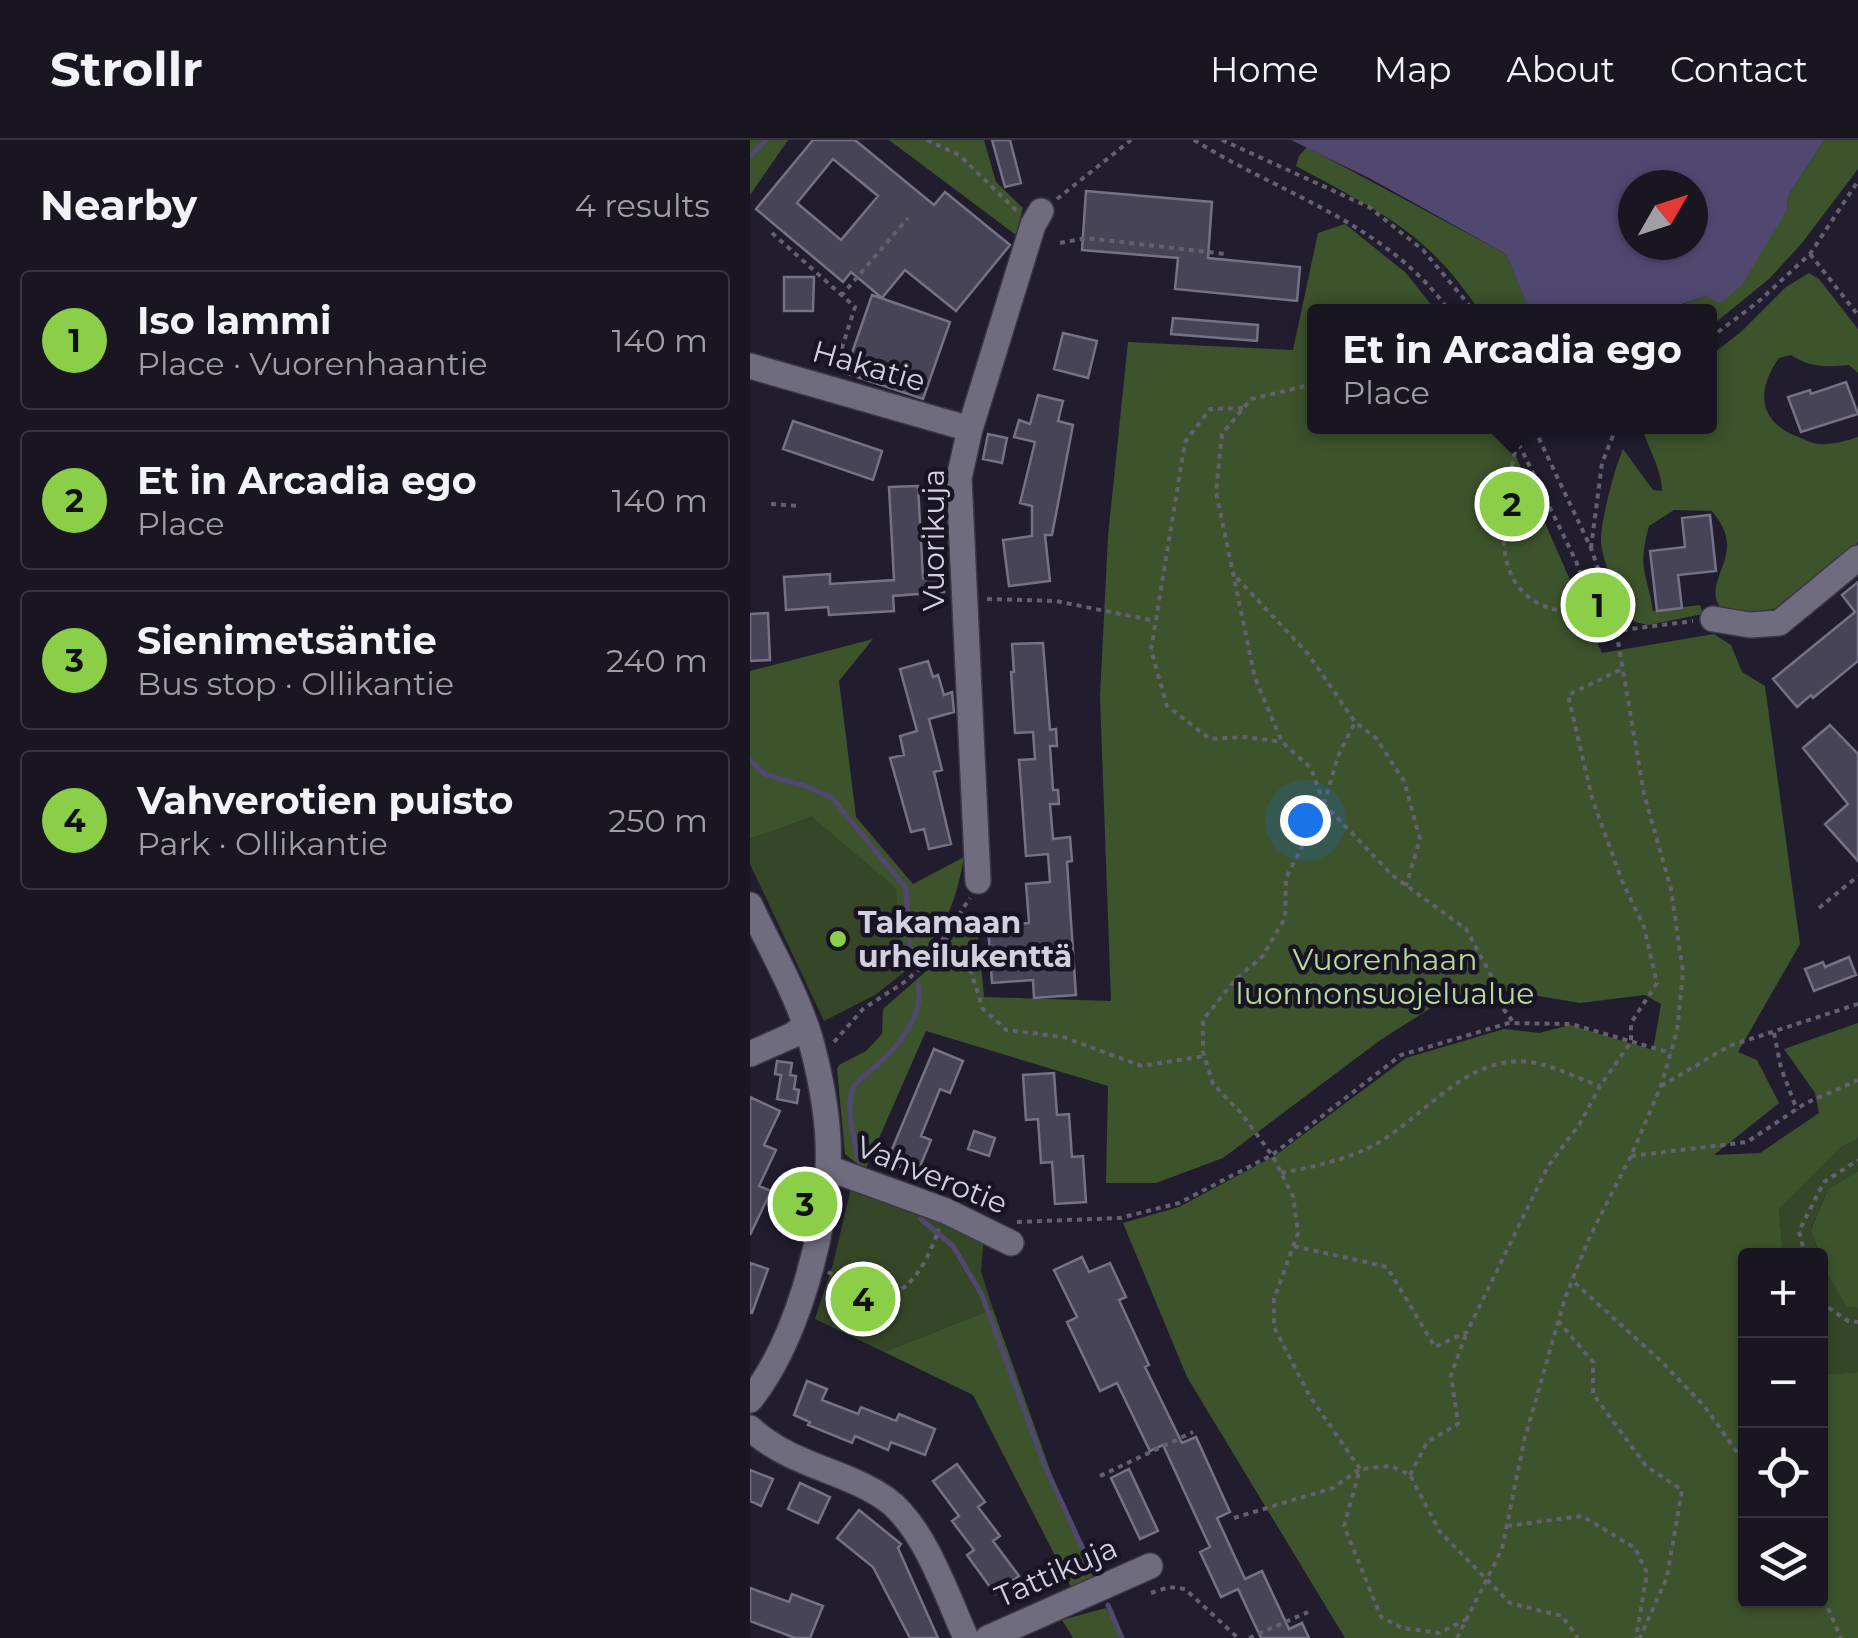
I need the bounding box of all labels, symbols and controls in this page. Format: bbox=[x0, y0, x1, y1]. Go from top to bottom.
text: Strollr bbox=[50, 40, 203, 98]
text: Home bbox=[1210, 48, 1319, 91]
text: Map bbox=[1374, 48, 1452, 91]
text: About bbox=[1507, 48, 1615, 91]
text: Contact bbox=[1670, 48, 1808, 91]
north arrow bbox=[1618, 170, 1708, 260]
text: Nearby bbox=[40, 179, 197, 231]
text: 4 results bbox=[575, 186, 710, 225]
text: Iso lammi bbox=[137, 297, 331, 344]
popup bbox=[1307, 304, 1717, 434]
text: 1 bbox=[68, 321, 81, 360]
text: 140 m bbox=[612, 321, 708, 360]
text: Et in Arcadia ego bbox=[1342, 326, 1682, 373]
street label: Hakatie bbox=[808, 332, 930, 400]
text: Place · Vuorenhaantie bbox=[137, 344, 488, 383]
text: Place bbox=[1342, 373, 1430, 412]
text: Et in Arcadia ego bbox=[137, 457, 477, 504]
pin: 2 bbox=[1480, 466, 1544, 542]
street label: Vuorikuja bbox=[915, 469, 952, 611]
text: 2 bbox=[65, 481, 84, 520]
text: 140 m bbox=[612, 481, 708, 520]
text: Place bbox=[137, 504, 225, 543]
pin: 1 bbox=[1566, 568, 1630, 642]
text: Sienimetsäntie bbox=[137, 617, 437, 664]
text: 3 bbox=[65, 641, 84, 680]
text: 240 m bbox=[606, 641, 708, 680]
text: Bus stop · Ollikantie bbox=[137, 664, 454, 703]
text: Vahverotien puisto bbox=[137, 777, 513, 824]
your location bbox=[1280, 795, 1331, 846]
text: 4 bbox=[63, 801, 86, 840]
text: 250 m bbox=[608, 801, 708, 840]
text: Park · Ollikantie bbox=[137, 824, 388, 863]
place label: Takamaan urheilukenttä bbox=[858, 904, 1072, 975]
marker: Takamaan urheilukenttä bbox=[827, 928, 849, 950]
park label: Vuorenhaan luonnonsuojelualue bbox=[1236, 941, 1534, 1012]
street label: Vahverotie bbox=[851, 1128, 1013, 1222]
pin: 3 bbox=[772, 1166, 838, 1242]
map controls bbox=[1738, 1248, 1828, 1608]
button: + bbox=[1738, 1248, 1828, 1338]
pin: 4 bbox=[830, 1262, 896, 1336]
button: − bbox=[1738, 1338, 1828, 1428]
button: locate bbox=[1738, 1428, 1828, 1518]
button: layers bbox=[1738, 1518, 1828, 1608]
street label: Tattikuja bbox=[989, 1529, 1123, 1615]

